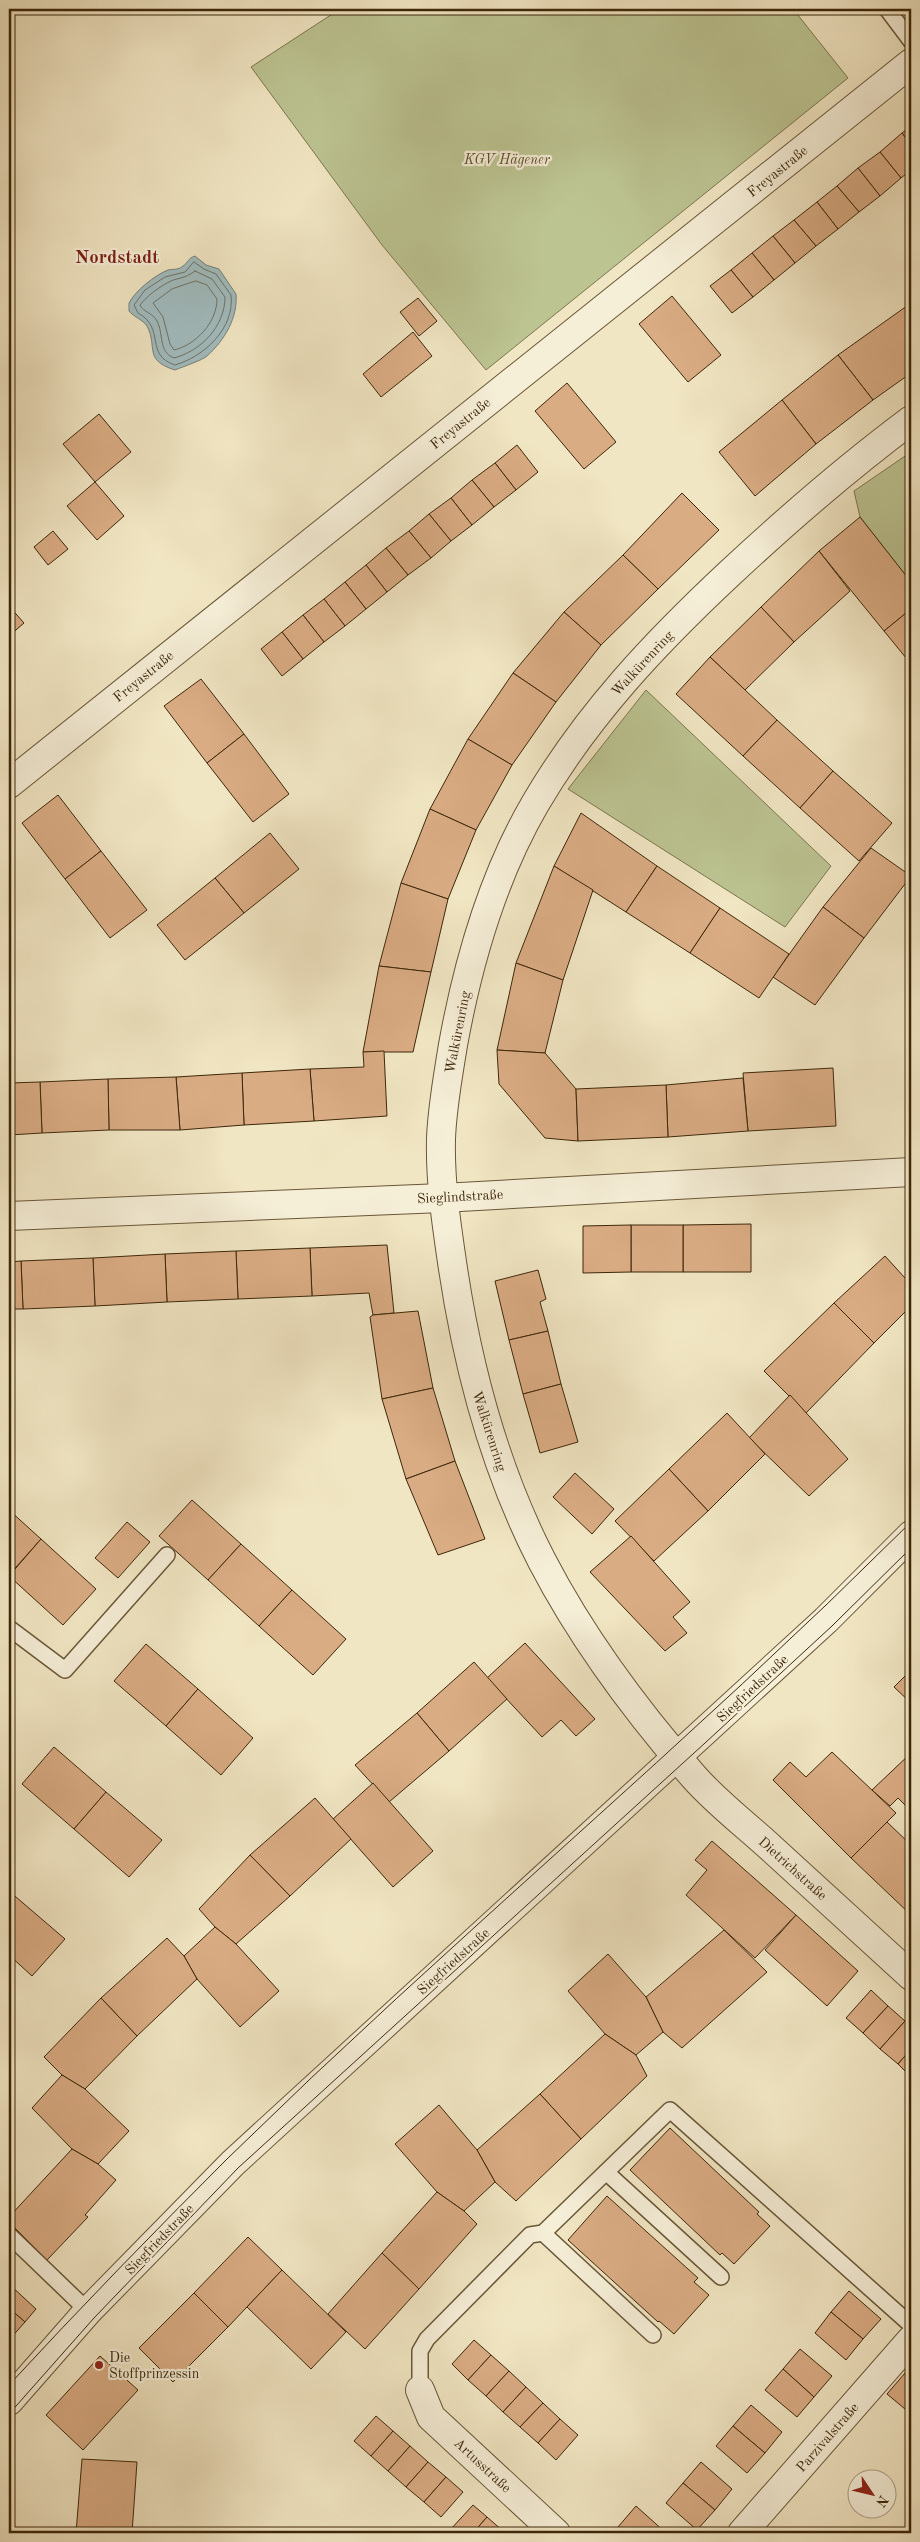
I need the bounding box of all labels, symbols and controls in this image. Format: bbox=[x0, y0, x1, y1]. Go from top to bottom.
street label: Freyastraße bbox=[745, 143, 810, 200]
park label: KGV Hägener bbox=[463, 153, 551, 168]
district label: Nordstadt bbox=[75, 249, 159, 268]
street label: Freyastraße bbox=[428, 395, 493, 452]
street label: Walkürenring bbox=[609, 628, 677, 699]
street label: Freyastraße bbox=[111, 648, 176, 705]
street label: Walkürenring bbox=[443, 989, 473, 1075]
street label: Sieglindstraße bbox=[417, 1188, 504, 1206]
street label: Walkürenring bbox=[469, 1389, 509, 1474]
street label: Siegfriedstraße bbox=[714, 1652, 791, 1725]
street label: Dietrichstraße bbox=[755, 1835, 829, 1903]
street label: Siegfriedstraße bbox=[415, 1926, 492, 1998]
street label: Siegfriedstraße bbox=[123, 2202, 197, 2278]
place label: Die Stoffprinzessin bbox=[109, 2351, 200, 2381]
marker: Die Stoffprinzessin bbox=[93, 2359, 105, 2371]
street label: Parzivalstraße bbox=[794, 2400, 861, 2475]
street label: Artusstraße bbox=[451, 2436, 514, 2496]
north arrow bbox=[848, 2470, 898, 2520]
text: N bbox=[873, 2492, 891, 2510]

